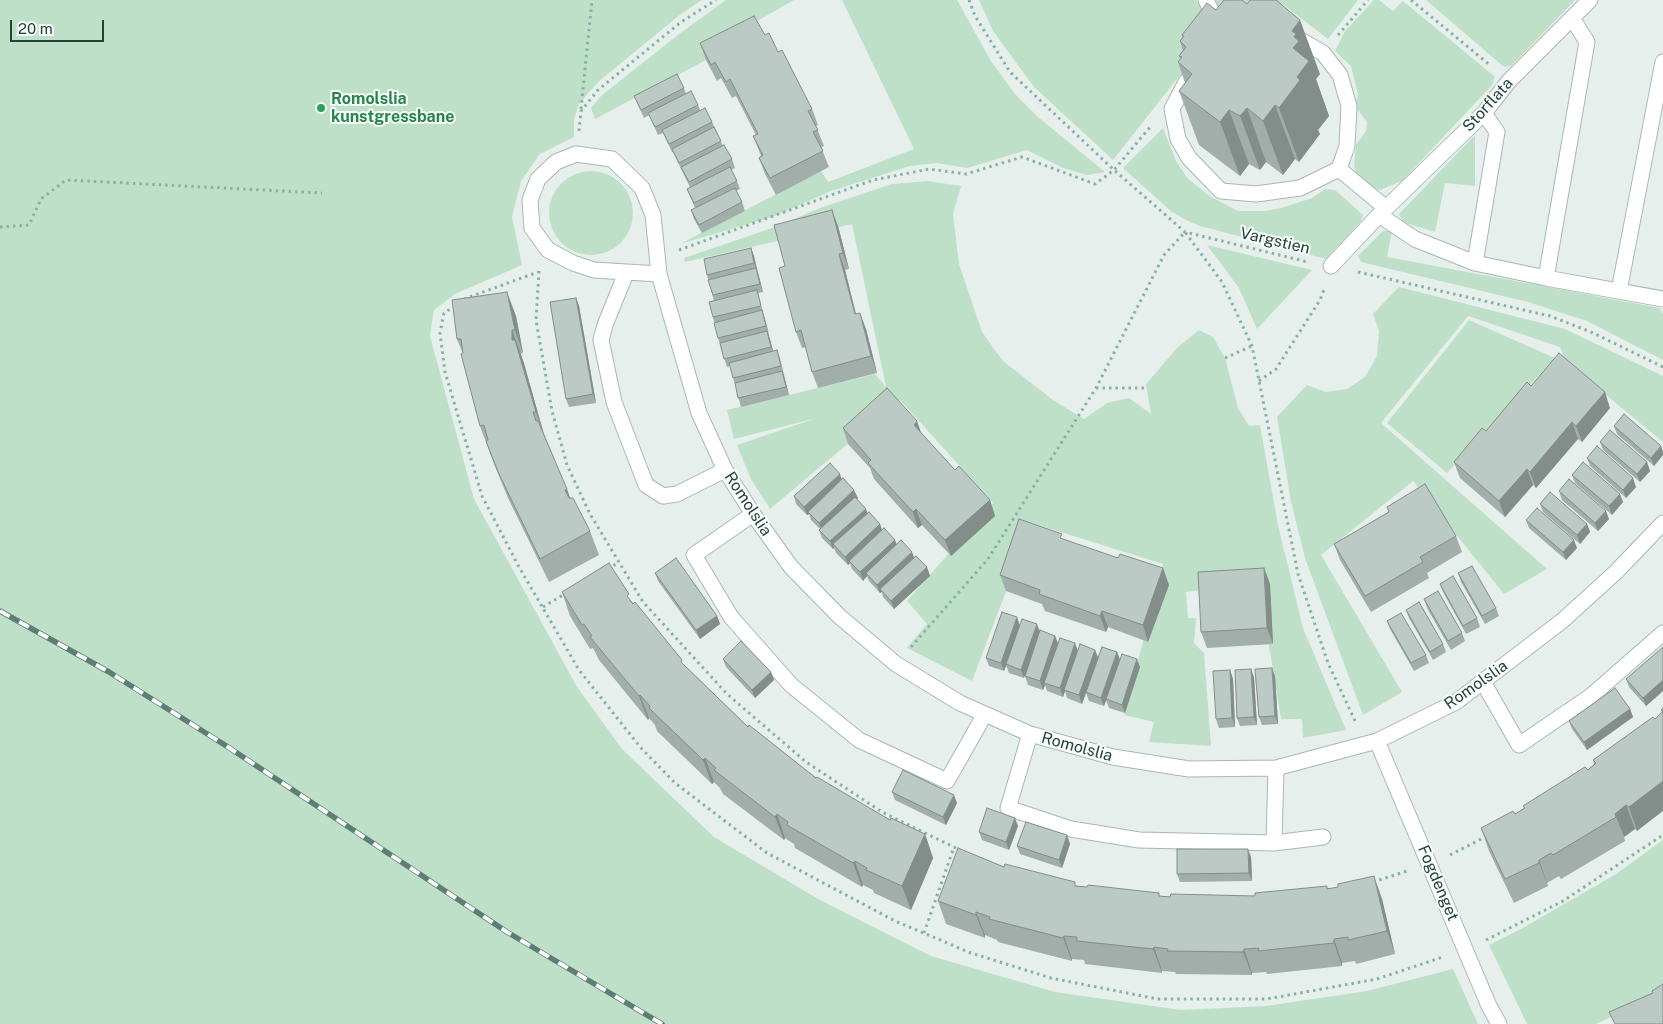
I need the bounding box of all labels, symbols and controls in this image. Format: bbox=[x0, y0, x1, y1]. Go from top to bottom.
scale bar bbox=[12, 10, 106, 42]
text: 20 m bbox=[18, 20, 53, 37]
street label: Storflata bbox=[1459, 74, 1517, 136]
place label: Romolslia kunstgressbane bbox=[331, 89, 454, 127]
marker: Romolslia kunstgressbane bbox=[315, 102, 327, 114]
street label: Vargstien bbox=[1238, 224, 1312, 258]
street label: Romolslia bbox=[720, 468, 776, 540]
street label: Romolslia bbox=[1441, 656, 1511, 714]
street label: Romolslia bbox=[1039, 728, 1115, 766]
street label: Fogdenget bbox=[1413, 842, 1463, 924]

